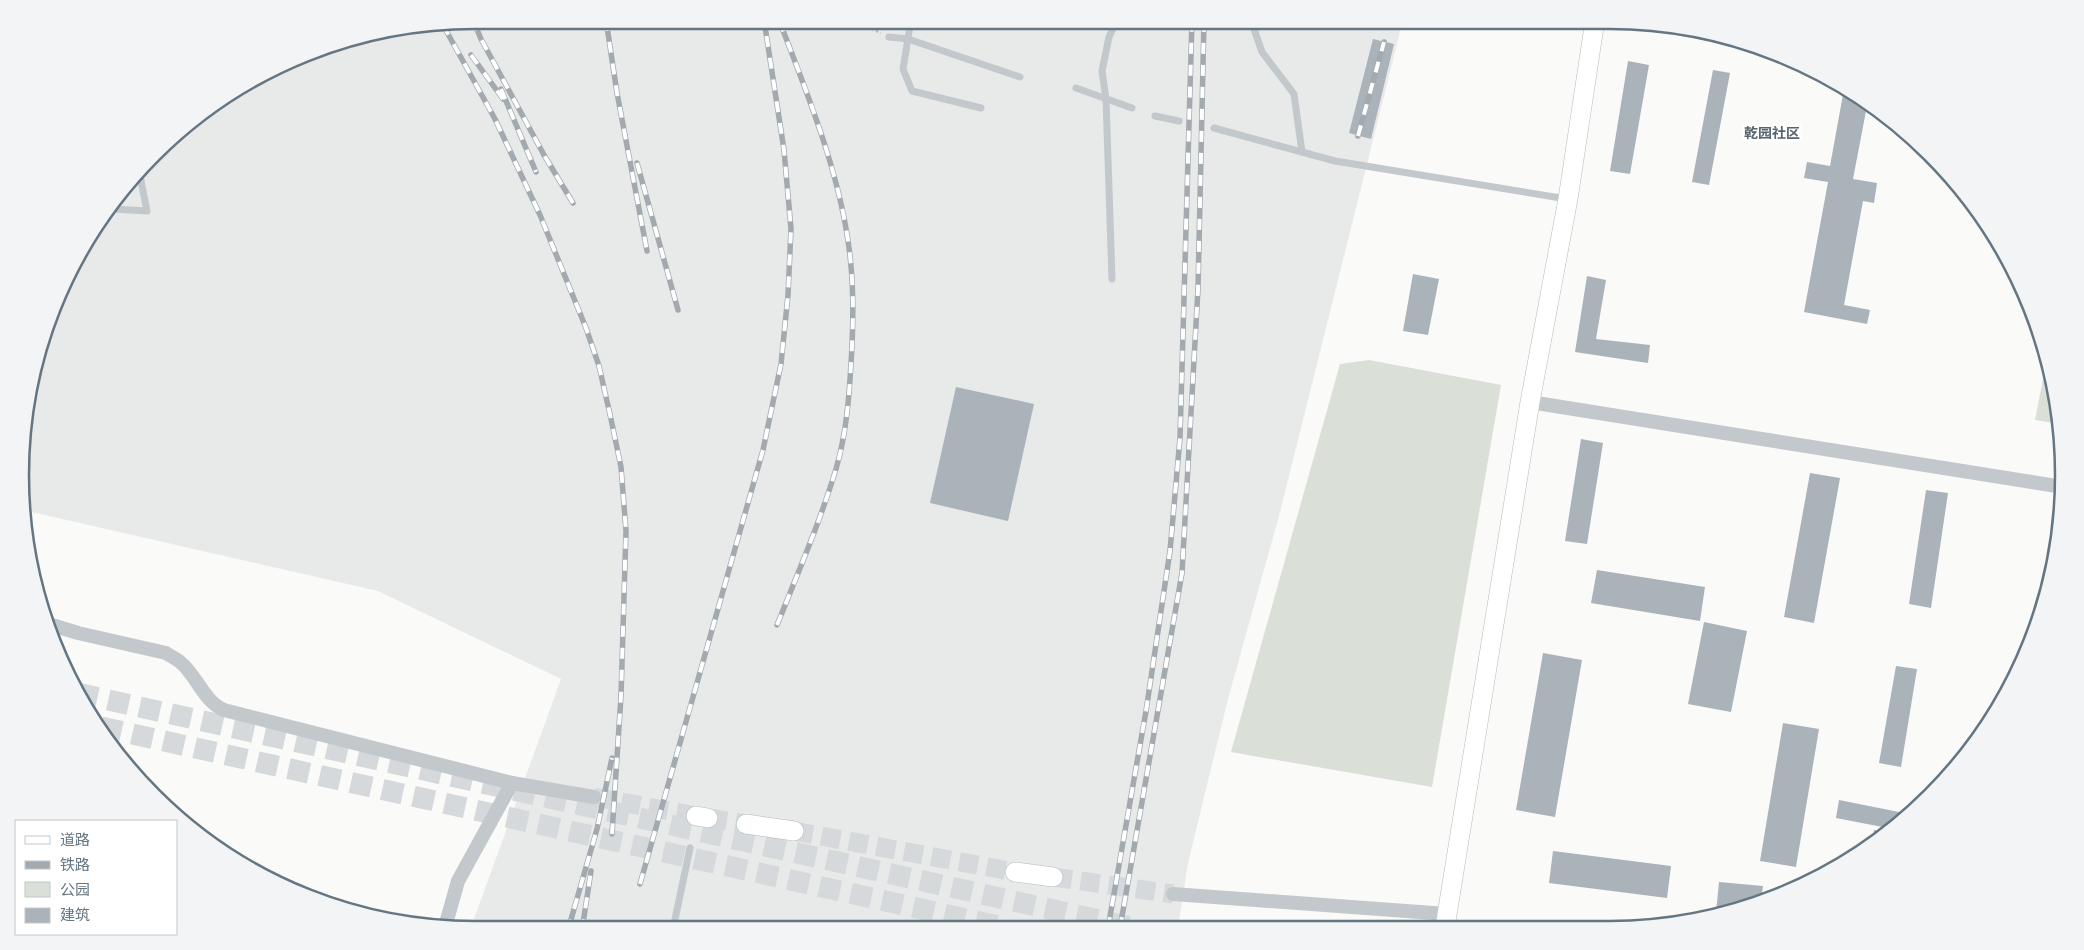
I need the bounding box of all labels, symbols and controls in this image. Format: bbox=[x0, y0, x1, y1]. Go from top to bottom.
district label: 乾园社区 bbox=[1744, 125, 1800, 142]
legend bbox=[15, 820, 178, 935]
text: 道路 bbox=[60, 831, 90, 849]
text: 铁路 bbox=[60, 856, 90, 874]
text: 公园 bbox=[60, 881, 90, 899]
text: 建筑 bbox=[60, 906, 90, 924]

